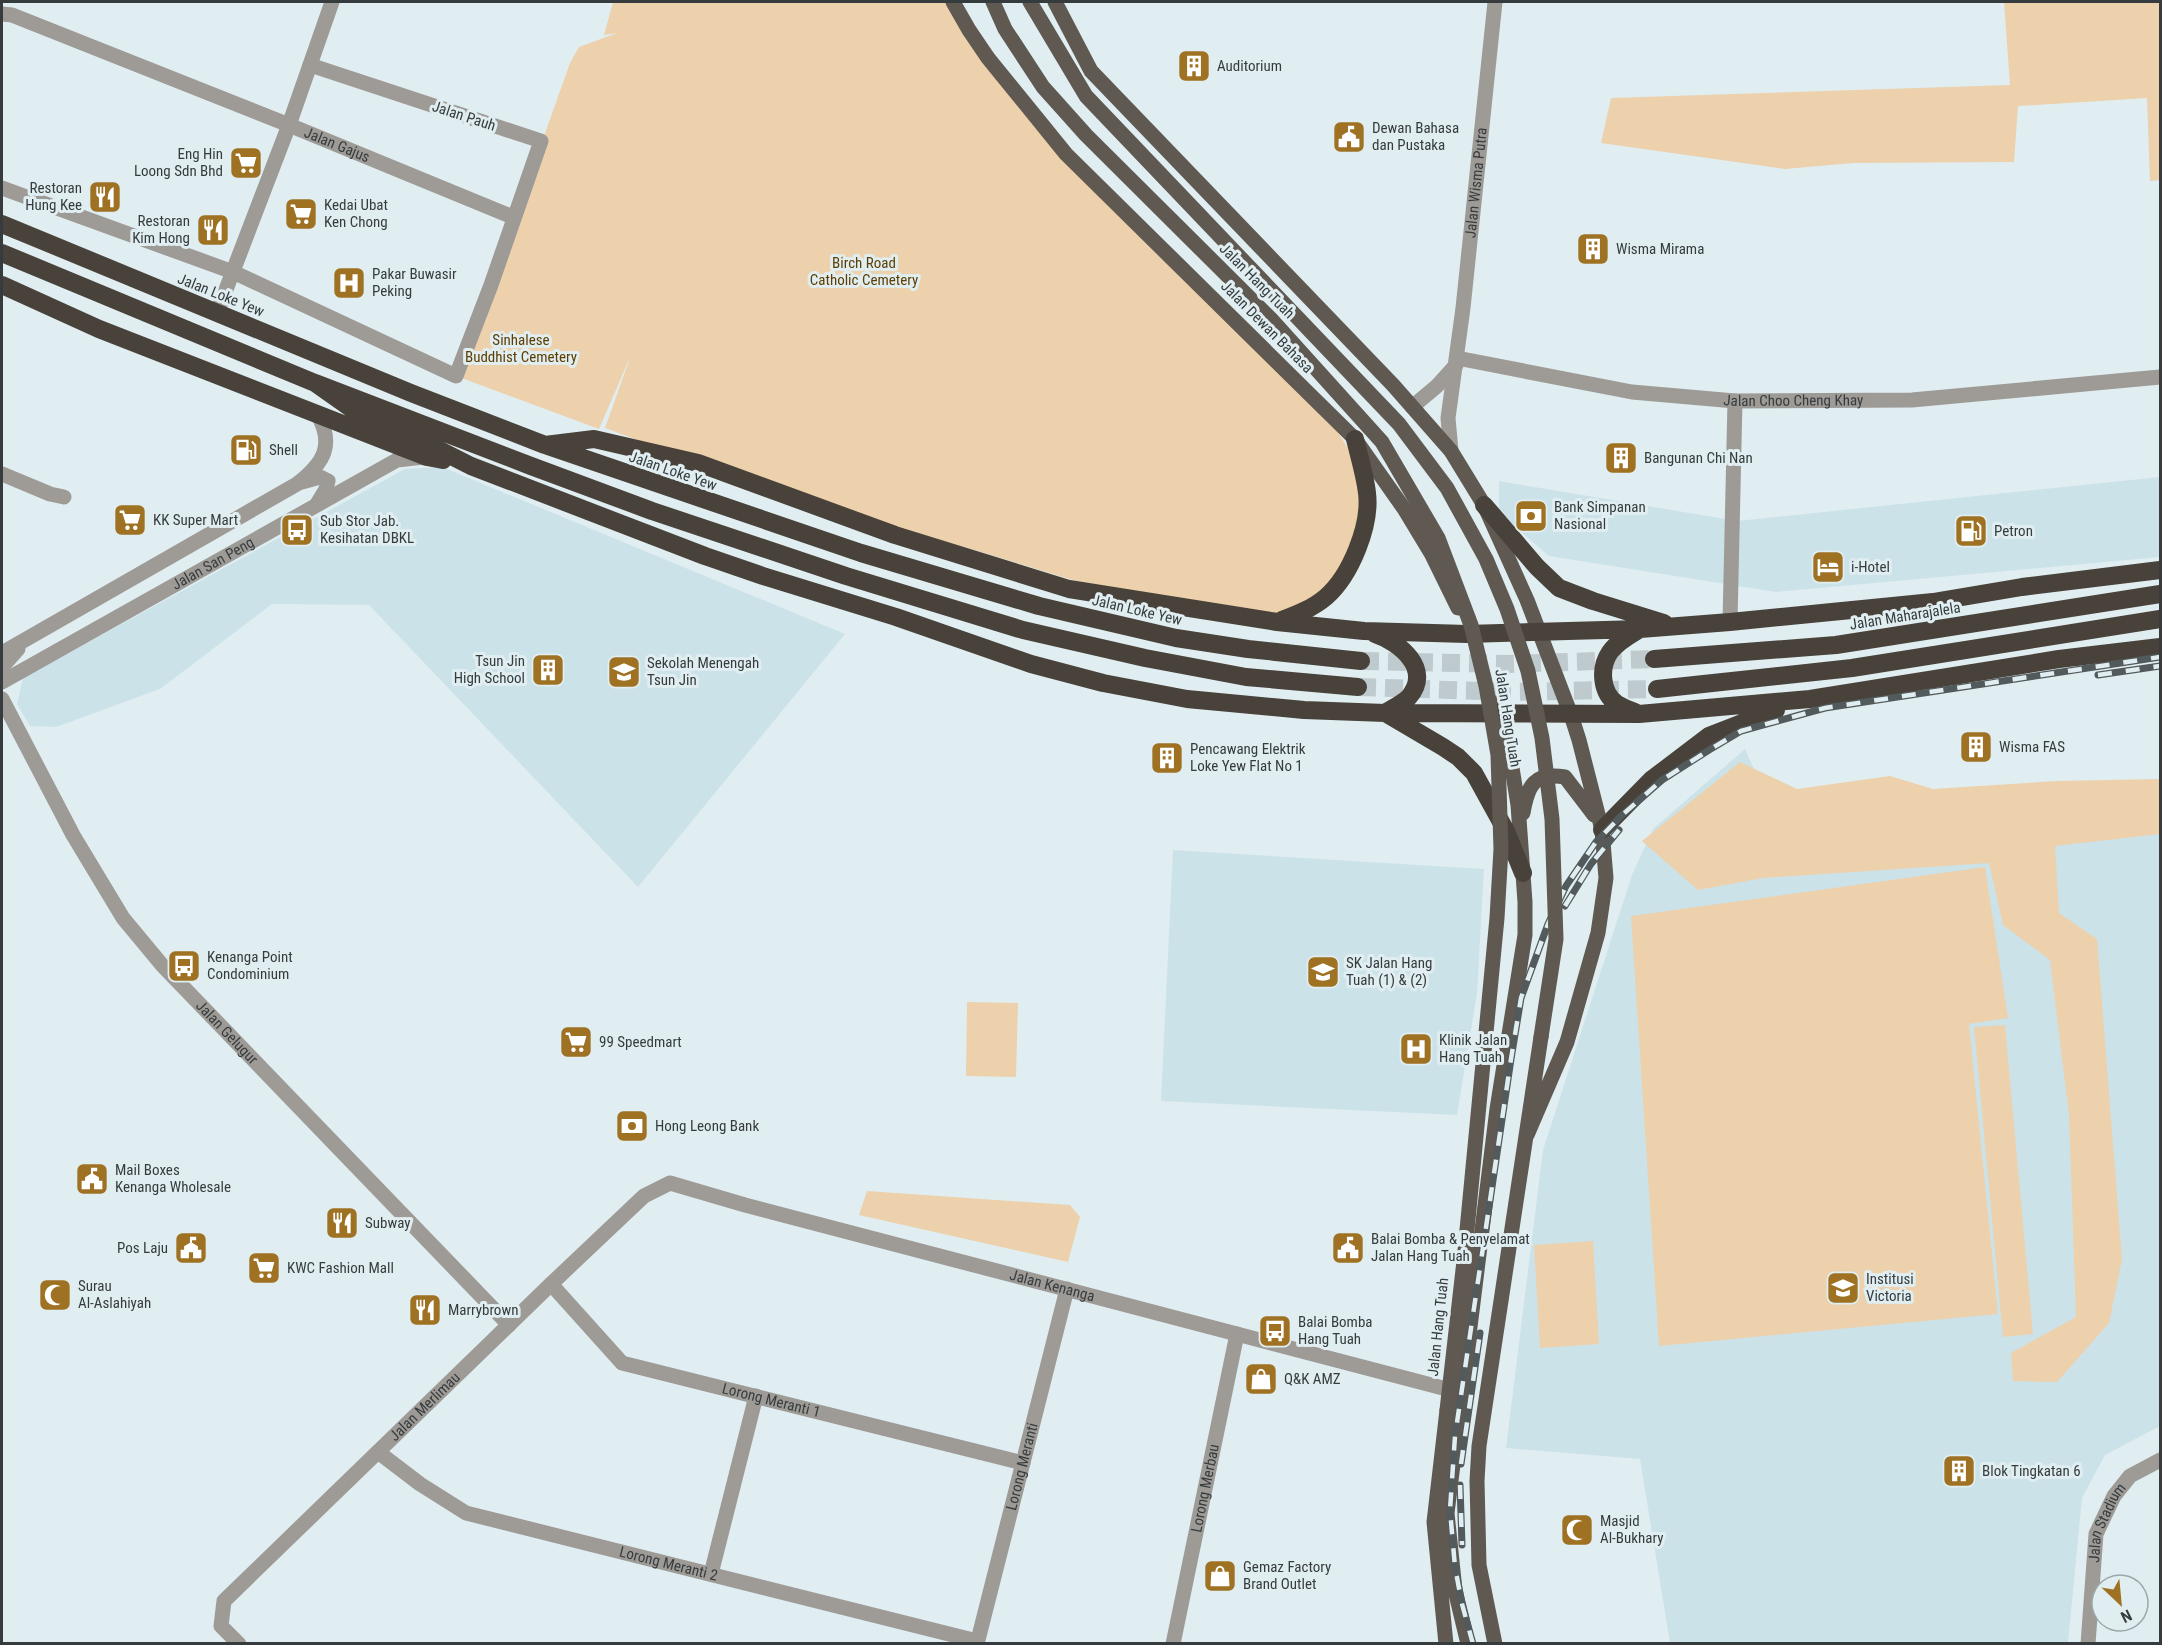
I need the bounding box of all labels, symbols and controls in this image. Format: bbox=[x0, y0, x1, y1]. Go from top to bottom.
building icon: Auditorium bbox=[1176, 48, 1212, 84]
place label: Auditorium bbox=[1217, 57, 1282, 75]
street label: Jalan Pauh bbox=[430, 97, 498, 135]
public building icon: Dewan Bahasa dan Pustaka bbox=[1331, 119, 1367, 155]
place label: Dewan Bahasa dan Pustaka bbox=[1372, 119, 1459, 154]
street label: Jalan Gajus bbox=[302, 123, 373, 166]
street label: Jalan Wisma Putra bbox=[1461, 127, 1491, 239]
place label: Eng Hin Loong Sdn Bhd bbox=[134, 145, 223, 180]
supermarket icon: Eng Hin Loong Sdn Bhd bbox=[228, 145, 264, 181]
place label: Restoran Hung Kee bbox=[25, 179, 82, 214]
restaurant icon: Restoran Hung Kee bbox=[87, 179, 123, 215]
supermarket icon: Kedai Ubat Ken Chong bbox=[283, 196, 319, 232]
place label: Kedai Ubat Ken Chong bbox=[324, 196, 388, 231]
place label: Restoran Kim Hong bbox=[132, 212, 190, 247]
restaurant icon: Restoran Kim Hong bbox=[195, 212, 231, 248]
building icon: Wisma Mirama bbox=[1575, 231, 1611, 267]
street label: Jalan Hang Tuah bbox=[1216, 240, 1298, 322]
place label: Wisma Mirama bbox=[1616, 240, 1704, 258]
park label: Birch Road Catholic Cemetery bbox=[810, 254, 918, 289]
hospital icon: Pakar Buwasir Peking bbox=[331, 265, 367, 301]
place label: Pakar Buwasir Peking bbox=[372, 265, 457, 300]
street label: Jalan Loke Yew bbox=[175, 269, 267, 321]
street label: Jalan Dewan Bahasa bbox=[1217, 277, 1317, 377]
park label: Sinhalese Buddhist Cemetery bbox=[465, 331, 577, 366]
street label: Jalan Choo Cheng Khay bbox=[1723, 391, 1863, 410]
fuel station icon: Shell bbox=[228, 432, 264, 468]
building icon: Bangunan Chi Nan bbox=[1603, 440, 1639, 476]
place label: Shell bbox=[269, 441, 298, 459]
street label: Jalan Loke Yew bbox=[627, 448, 720, 495]
place label: Bangunan Chi Nan bbox=[1644, 449, 1753, 467]
bank icon: Bank Simpanan Nasional bbox=[1513, 498, 1549, 534]
place label: Bank Simpanan Nasional bbox=[1554, 498, 1646, 533]
supermarket icon: KK Super Mart bbox=[112, 502, 148, 538]
place label: KK Super Mart bbox=[153, 511, 238, 529]
bus stop icon: Sub Stor Jab. Kesihatan DBKL bbox=[279, 512, 315, 548]
place label: Sub Stor Jab. Kesihatan DBKL bbox=[320, 512, 414, 547]
fuel station icon: Petron bbox=[1953, 513, 1989, 549]
place label: Petron bbox=[1994, 522, 2033, 540]
street label: Jalan San Peng bbox=[169, 533, 257, 594]
hotel icon: i-Hotel bbox=[1810, 549, 1846, 585]
place label: i-Hotel bbox=[1851, 558, 1890, 576]
street label: Jalan Loke Yew bbox=[1090, 591, 1184, 629]
street label: Jalan Maharajalela bbox=[1848, 598, 1962, 634]
place label: Tsun Jin High School bbox=[454, 652, 525, 687]
building icon: Tsun Jin High School bbox=[530, 652, 566, 688]
school or university icon: Sekolah Menengah Tsun Jin bbox=[606, 654, 642, 690]
place label: Sekolah Menengah Tsun Jin bbox=[647, 654, 759, 689]
street label: Jalan Hang Tuah bbox=[1491, 668, 1525, 768]
building icon: Wisma FAS bbox=[1958, 729, 1994, 765]
place label: Wisma FAS bbox=[1999, 738, 2065, 756]
building icon: Pencawang Elektrik Loke Yew Flat No 1 bbox=[1149, 740, 1185, 776]
place label: Pencawang Elektrik Loke Yew Flat No 1 bbox=[1190, 740, 1306, 775]
bus stop icon: Kenanga Point Condominium bbox=[166, 948, 202, 984]
place label: Kenanga Point Condominium bbox=[207, 948, 293, 983]
school or university icon: SK Jalan Hang Tuah (1) & (2) bbox=[1305, 954, 1341, 990]
place label: SK Jalan Hang Tuah (1) & (2) bbox=[1346, 954, 1432, 989]
street label: Jalan Gelugur bbox=[192, 997, 262, 1068]
supermarket icon: 99 Speedmart bbox=[558, 1024, 594, 1060]
hospital icon: Klinik Jalan Hang Tuah bbox=[1398, 1031, 1434, 1067]
place label: Klinik Jalan Hang Tuah bbox=[1439, 1031, 1507, 1066]
place label: 99 Speedmart bbox=[599, 1033, 682, 1051]
bank icon: Hong Leong Bank bbox=[614, 1108, 650, 1144]
place label: Hong Leong Bank bbox=[655, 1117, 759, 1135]
public building icon: Mail Boxes Kenanga Wholesale bbox=[74, 1161, 110, 1197]
place label: Mail Boxes Kenanga Wholesale bbox=[115, 1161, 231, 1196]
restaurant icon: Subway bbox=[324, 1205, 360, 1241]
place label: Subway bbox=[365, 1214, 411, 1232]
public building icon: Pos Laju bbox=[173, 1230, 209, 1266]
public building icon: Balai Bomba & Penyelamat Jalan Hang Tuah bbox=[1330, 1230, 1366, 1266]
place label: Balai Bomba & Penyelamat Jalan Hang Tuah bbox=[1371, 1230, 1530, 1265]
place label: Pos Laju bbox=[117, 1239, 168, 1257]
supermarket icon: KWC Fashion Mall bbox=[246, 1250, 282, 1286]
place label: KWC Fashion Mall bbox=[287, 1259, 394, 1277]
street label: Jalan Kenanga bbox=[1008, 1266, 1097, 1305]
school or university icon: Institusi Victoria bbox=[1825, 1270, 1861, 1306]
place label: Institusi Victoria bbox=[1866, 1270, 1914, 1305]
mosque icon: Surau Al-Aslahiyah bbox=[37, 1277, 73, 1313]
place label: Surau Al-Aslahiyah bbox=[78, 1277, 151, 1312]
street label: Jalan Hang Tuah bbox=[1424, 1277, 1452, 1377]
restaurant icon: Marrybrown bbox=[407, 1292, 443, 1328]
place label: Marrybrown bbox=[448, 1301, 518, 1319]
bus stop icon: Balai Bomba Hang Tuah bbox=[1257, 1313, 1293, 1349]
place label: Balai Bomba Hang Tuah bbox=[1298, 1313, 1372, 1348]
shop icon: Q&K AMZ bbox=[1243, 1361, 1279, 1397]
street label: Jalan Merlimau bbox=[385, 1368, 464, 1445]
place label: Q&K AMZ bbox=[1284, 1370, 1341, 1388]
street label: Lorong Meranti 1 bbox=[720, 1379, 822, 1421]
street label: Lorong Meranti bbox=[1002, 1421, 1042, 1512]
street label: Lorong Merbau bbox=[1187, 1443, 1223, 1534]
building icon: Blok Tingkatan 6 bbox=[1941, 1453, 1977, 1489]
place label: Blok Tingkatan 6 bbox=[1982, 1462, 2081, 1480]
street label: Jalan Stadium bbox=[2085, 1479, 2130, 1563]
mosque icon: Masjid Al-Bukhary bbox=[1559, 1512, 1595, 1548]
place label: Masjid Al-Bukhary bbox=[1600, 1512, 1663, 1547]
street label: Lorong Meranti 2 bbox=[618, 1543, 720, 1585]
shop icon: Gemaz Factory Brand Outlet bbox=[1202, 1558, 1238, 1594]
place label: Gemaz Factory Brand Outlet bbox=[1243, 1558, 1331, 1593]
north arrow bbox=[2090, 1573, 2150, 1633]
text: N bbox=[2118, 1605, 2135, 1627]

